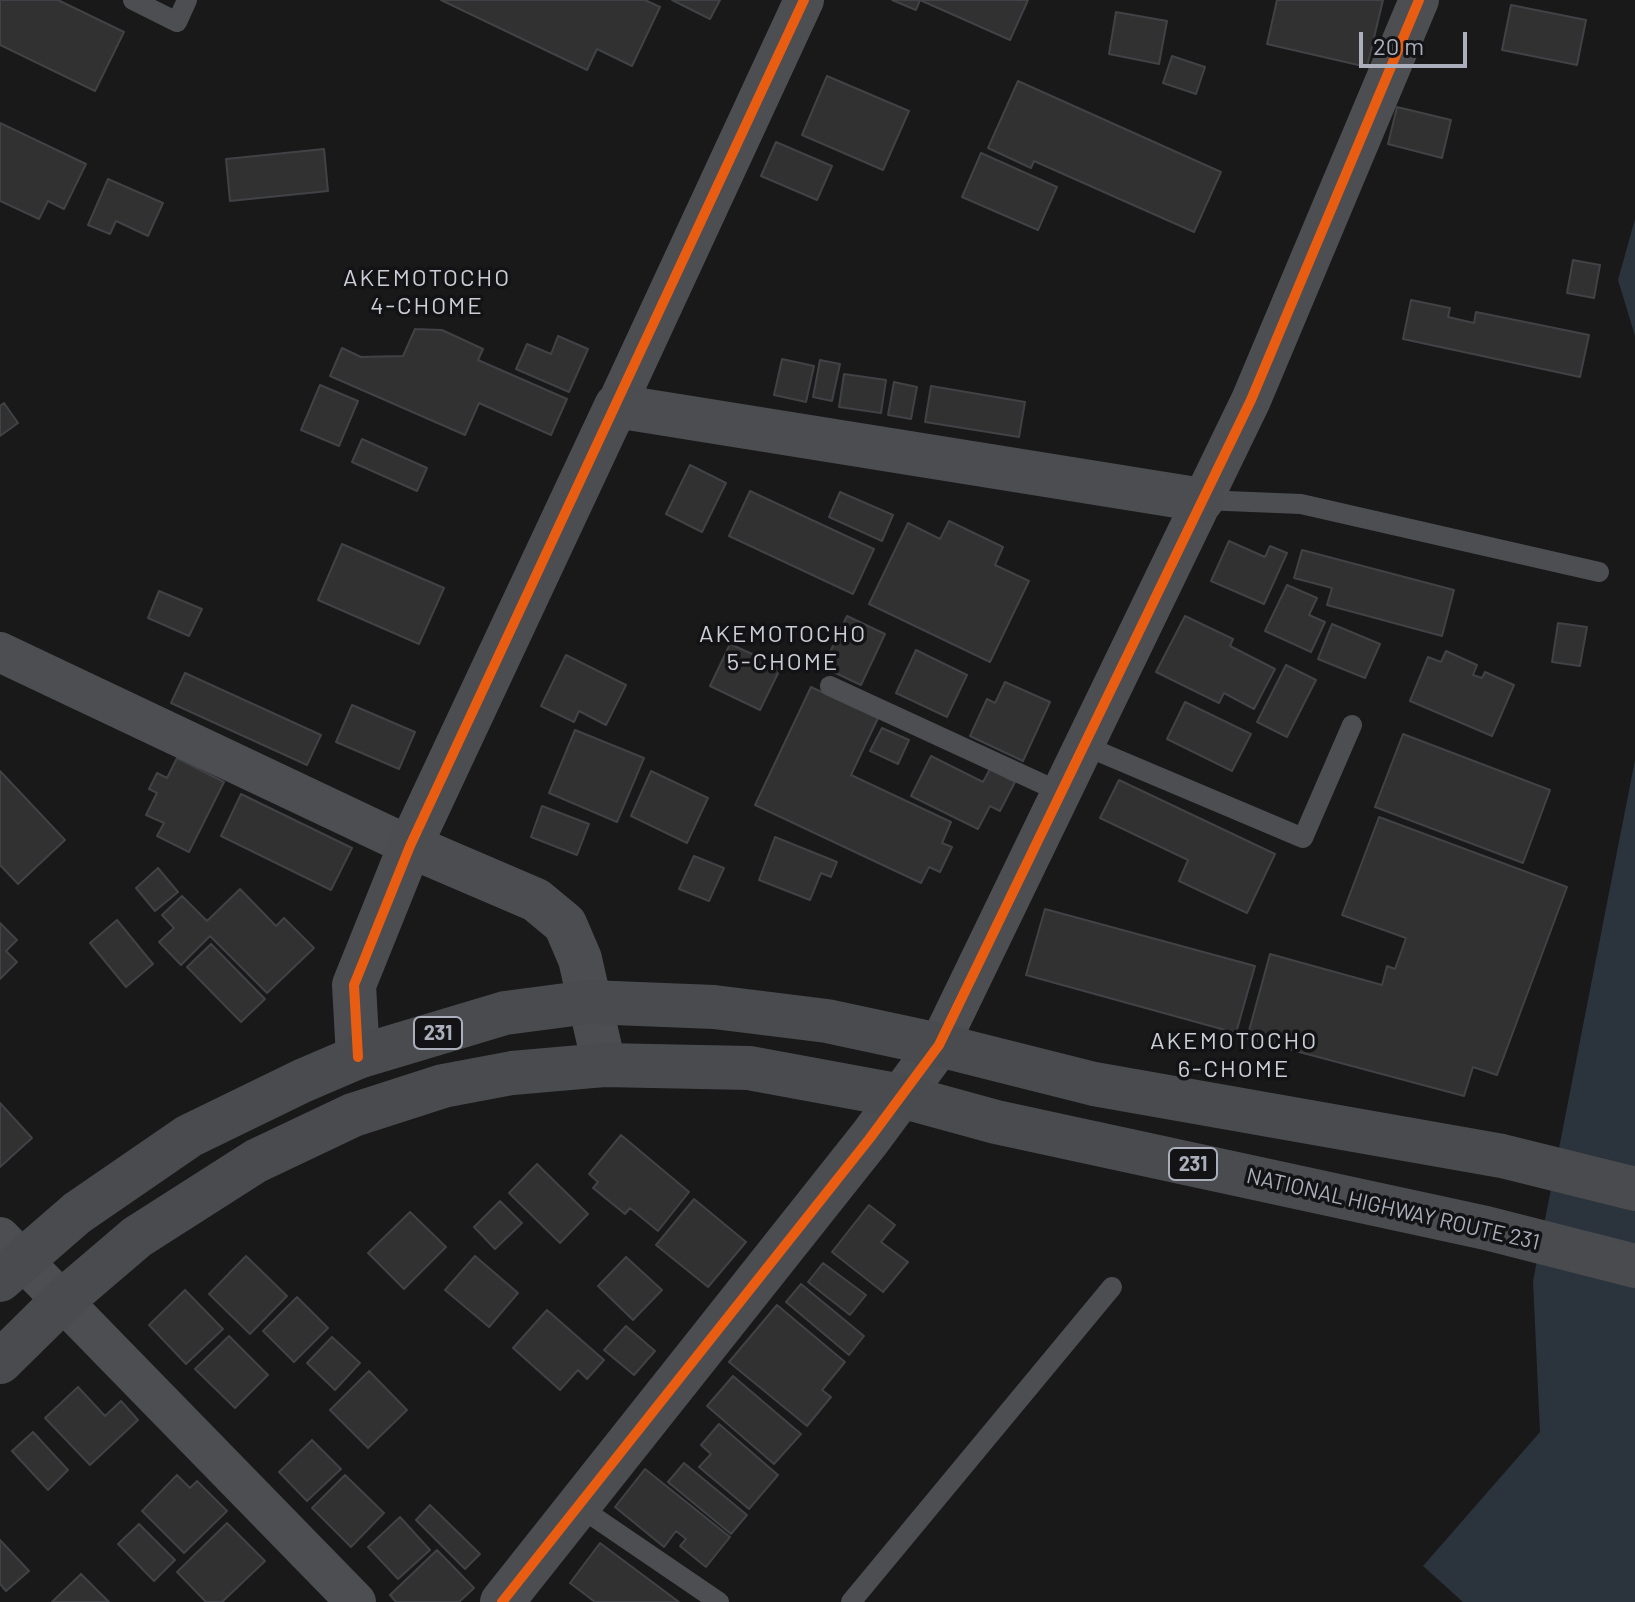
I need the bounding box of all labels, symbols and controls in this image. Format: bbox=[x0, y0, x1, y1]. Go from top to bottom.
scale bar bbox=[1363, 16, 1471, 66]
text: 20 m bbox=[1373, 31, 1424, 60]
district label: AKEMOTOCHO 4-CHOME bbox=[343, 264, 511, 320]
district label: AKEMOTOCHO 5-CHOME bbox=[699, 620, 867, 676]
road number: 231 bbox=[414, 1017, 462, 1049]
district label: AKEMOTOCHO 6-CHOME bbox=[1150, 1027, 1318, 1083]
road number: 231 bbox=[1169, 1148, 1217, 1180]
street label: NATIONAL HIGHWAY ROUTE 231 bbox=[1244, 1162, 1542, 1256]

